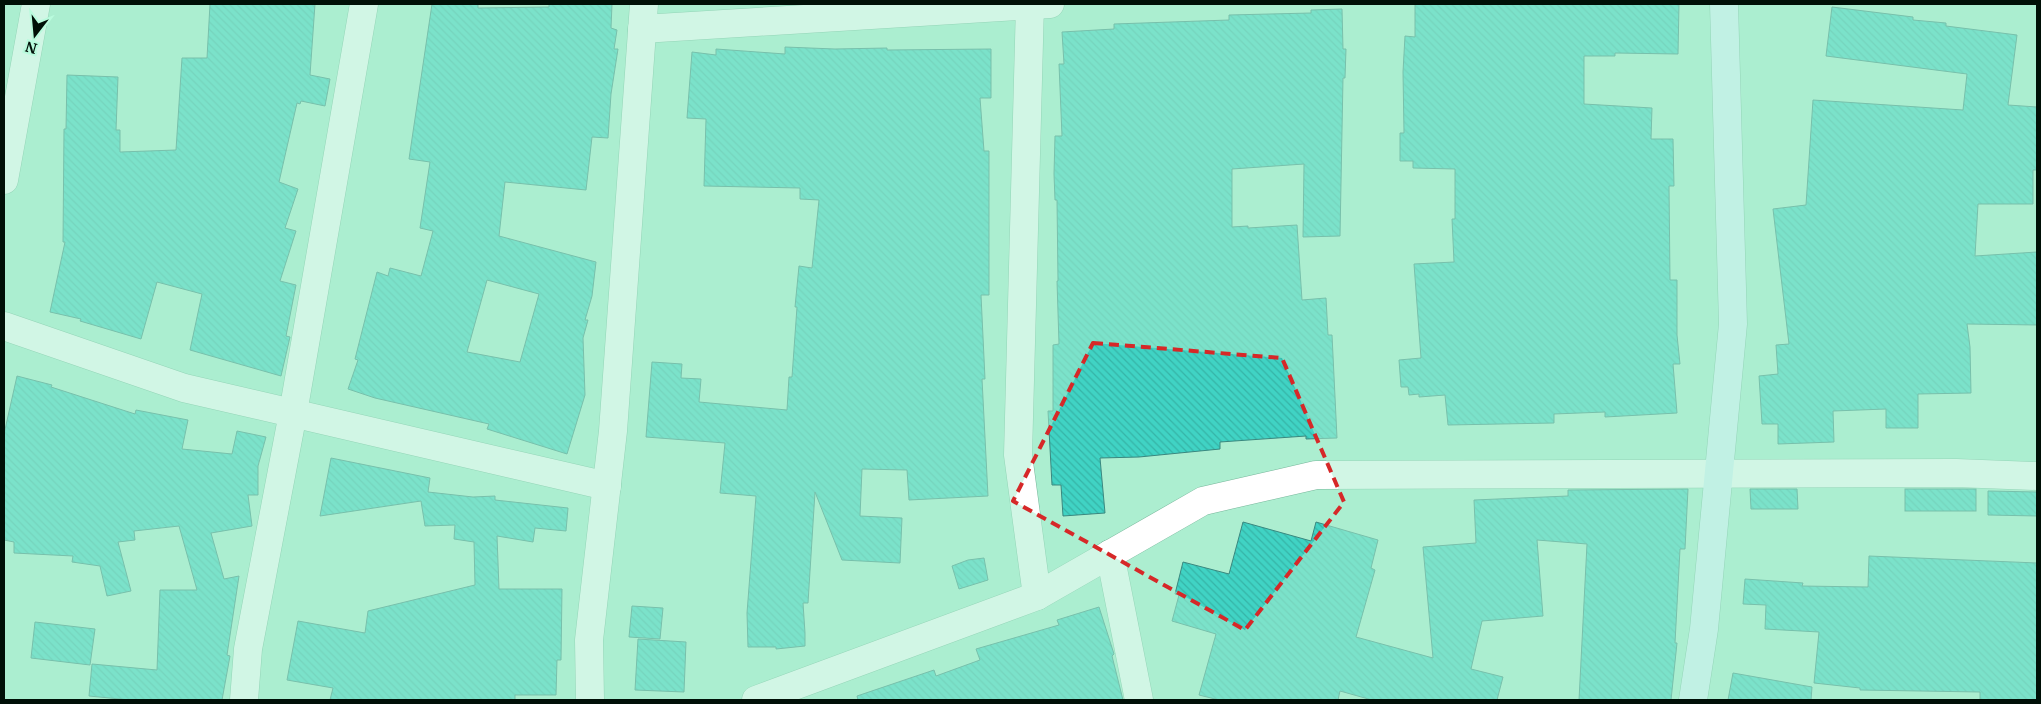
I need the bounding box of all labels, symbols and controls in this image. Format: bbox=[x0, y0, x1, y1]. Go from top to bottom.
north arrow bbox=[10, 10, 60, 60]
text: N bbox=[24, 37, 39, 58]

